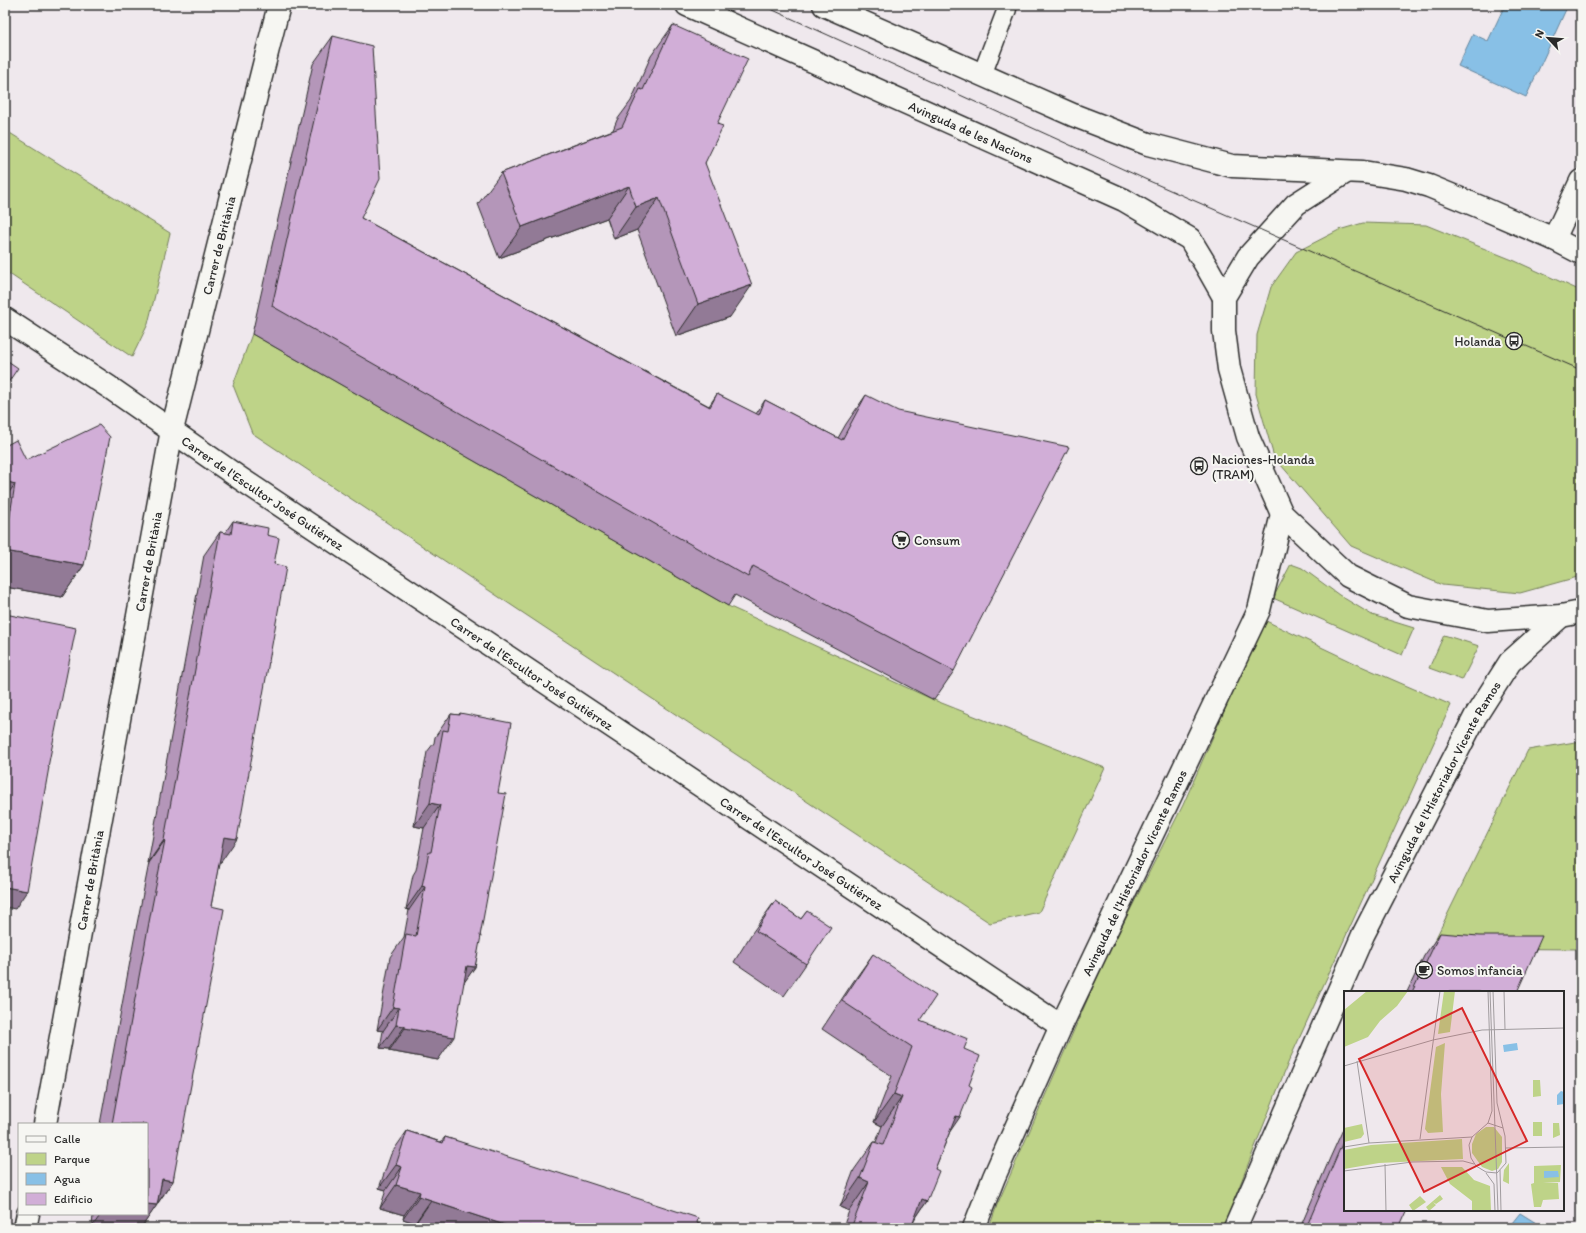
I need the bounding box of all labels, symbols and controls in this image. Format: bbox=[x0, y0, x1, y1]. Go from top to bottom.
north arrow bbox=[1528, 18, 1568, 58]
text: N bbox=[1532, 28, 1547, 40]
street label: Avinguda de les Nacions bbox=[906, 98, 1035, 166]
street label: Carrer de Britània bbox=[199, 194, 239, 297]
bus stop icon: Holanda bbox=[1504, 331, 1524, 351]
place label: Holanda bbox=[1455, 334, 1501, 349]
street label: Carrer de l'Escultor José Gutiérrez bbox=[179, 433, 347, 553]
place label: Naciones-Holanda (TRAM) bbox=[1212, 452, 1315, 482]
bus stop icon: Naciones-Holanda (TRAM) bbox=[1189, 456, 1209, 476]
street label: Carrer de Britània bbox=[132, 510, 165, 613]
supermarket icon: Consum bbox=[891, 530, 911, 550]
place label: Consum bbox=[914, 533, 960, 548]
street label: Carrer de l'Escultor José Gutiérrez bbox=[447, 614, 616, 733]
street label: Avinguda de l'Historiador Vicente Ramos bbox=[1384, 678, 1504, 885]
street label: Avinguda de l'Historiador Vicente Ramos bbox=[1079, 767, 1190, 978]
street label: Carrer de l'Escultor José Gutiérrez bbox=[717, 794, 886, 913]
street label: Carrer de Britània bbox=[74, 829, 107, 931]
cafe icon: Somos infancia bbox=[1414, 960, 1434, 980]
place label: Somos infancia bbox=[1437, 963, 1523, 978]
inset map bbox=[1344, 991, 1564, 1211]
legend bbox=[18, 1123, 148, 1215]
text: Calle bbox=[54, 1132, 81, 1146]
text: Parque bbox=[54, 1152, 90, 1166]
text: Agua bbox=[54, 1172, 80, 1186]
text: Edificio bbox=[54, 1192, 93, 1206]

